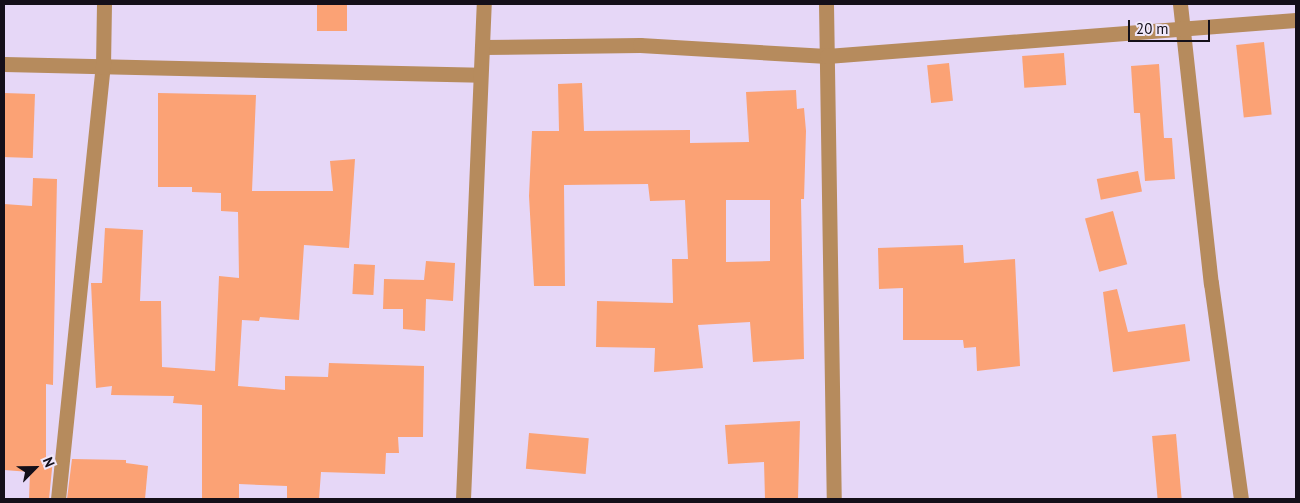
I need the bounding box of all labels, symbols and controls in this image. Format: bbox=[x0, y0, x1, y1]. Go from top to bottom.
scale bar bbox=[1130, 10, 1212, 42]
text: 20 m bbox=[1136, 19, 1169, 38]
north arrow bbox=[10, 443, 60, 493]
text: N bbox=[39, 454, 59, 470]

